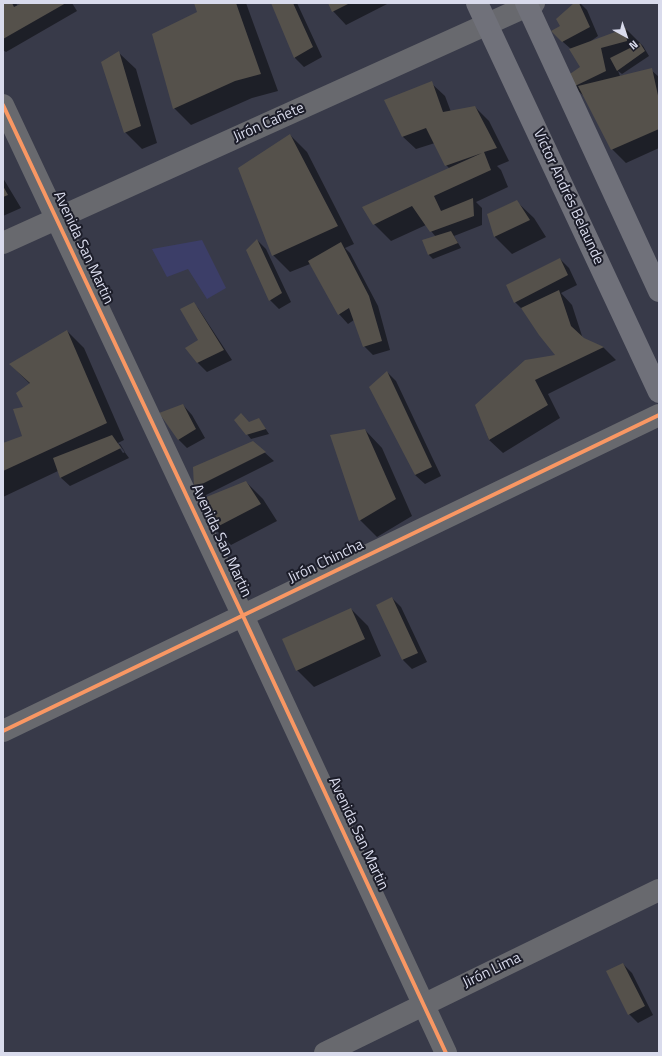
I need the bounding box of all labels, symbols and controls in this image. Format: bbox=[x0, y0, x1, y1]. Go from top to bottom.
north arrow bbox=[606, 16, 646, 56]
text: N bbox=[626, 37, 642, 54]
street label: Jirón Cañete bbox=[231, 99, 307, 147]
street label: Víctor Andrés Belaunde bbox=[529, 126, 607, 268]
street label: Avenida San Martin bbox=[49, 189, 117, 307]
street label: Avenida San Martin bbox=[187, 482, 255, 600]
street label: Jirón Chincha bbox=[285, 536, 367, 588]
street label: Avenida San Martin bbox=[324, 775, 392, 893]
street label: Jirón Lima bbox=[460, 949, 524, 993]

